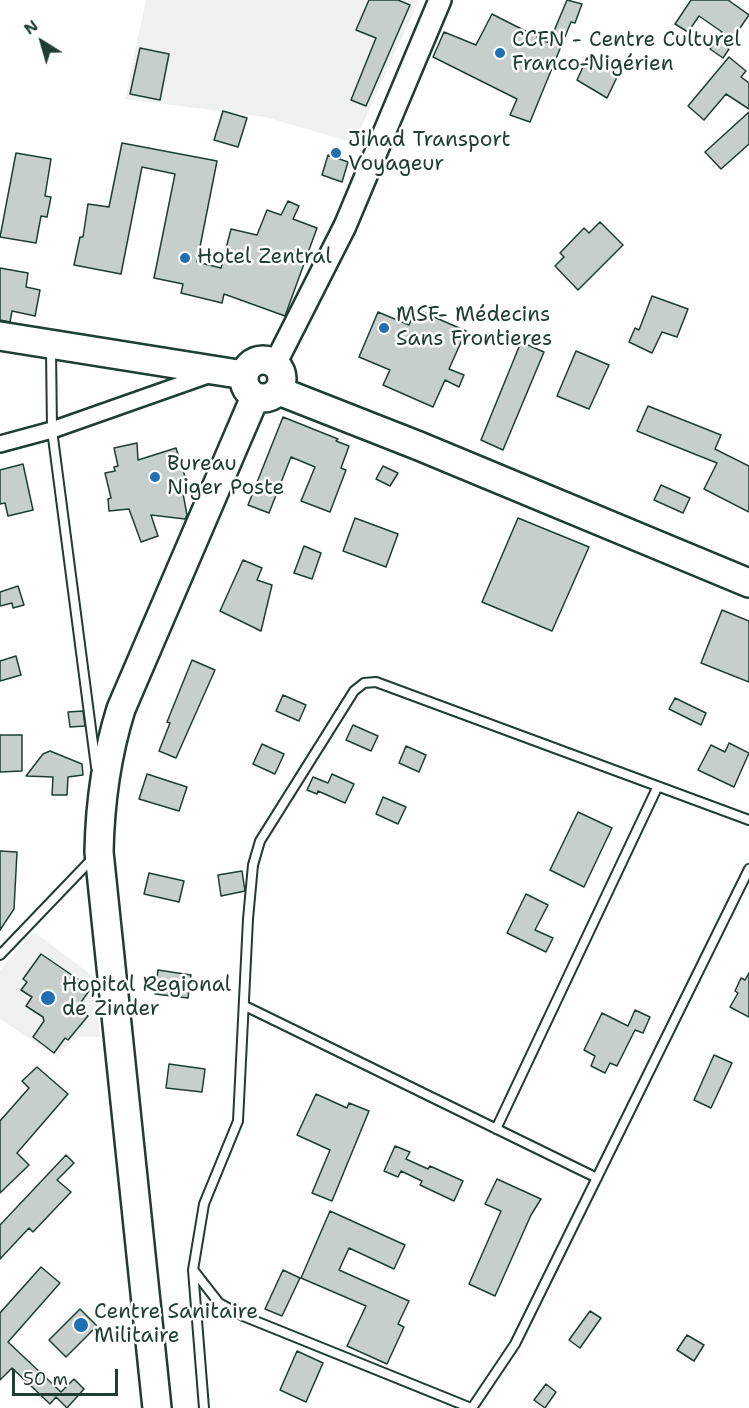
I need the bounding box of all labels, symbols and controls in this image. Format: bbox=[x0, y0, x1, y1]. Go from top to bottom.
north arrow bbox=[12, 12, 72, 72]
text: N bbox=[19, 15, 42, 39]
place label: CCFN - Centre Culturel Franco-Nigérien bbox=[512, 28, 741, 78]
marker: CCFN - Centre Culturel Franco-Nigérien bbox=[493, 46, 507, 60]
place label: Jihad Transport Voyageur bbox=[348, 128, 511, 178]
marker: Jihad Transport Voyageur bbox=[329, 146, 343, 160]
place label: Hotel Zentral bbox=[197, 245, 332, 271]
marker: Hotel Zentral bbox=[178, 251, 192, 265]
place label: MSF- Médecins Sans Frontieres bbox=[396, 303, 552, 353]
marker: MSF- Médecins Sans Frontieres bbox=[377, 321, 391, 335]
place label: Bureau Niger Poste bbox=[167, 452, 284, 502]
marker: Bureau Niger Poste bbox=[148, 470, 162, 484]
place label: Hopital Regional de Zinder bbox=[62, 973, 231, 1023]
marker: Hopital Regional de Zinder bbox=[39, 989, 57, 1007]
place label: Centre Sanitaire Militaire bbox=[94, 1300, 258, 1350]
marker: Centre Sanitaire Militaire bbox=[72, 1316, 90, 1334]
scale bar bbox=[15, 1357, 122, 1395]
text: 50 m bbox=[23, 1367, 68, 1391]

